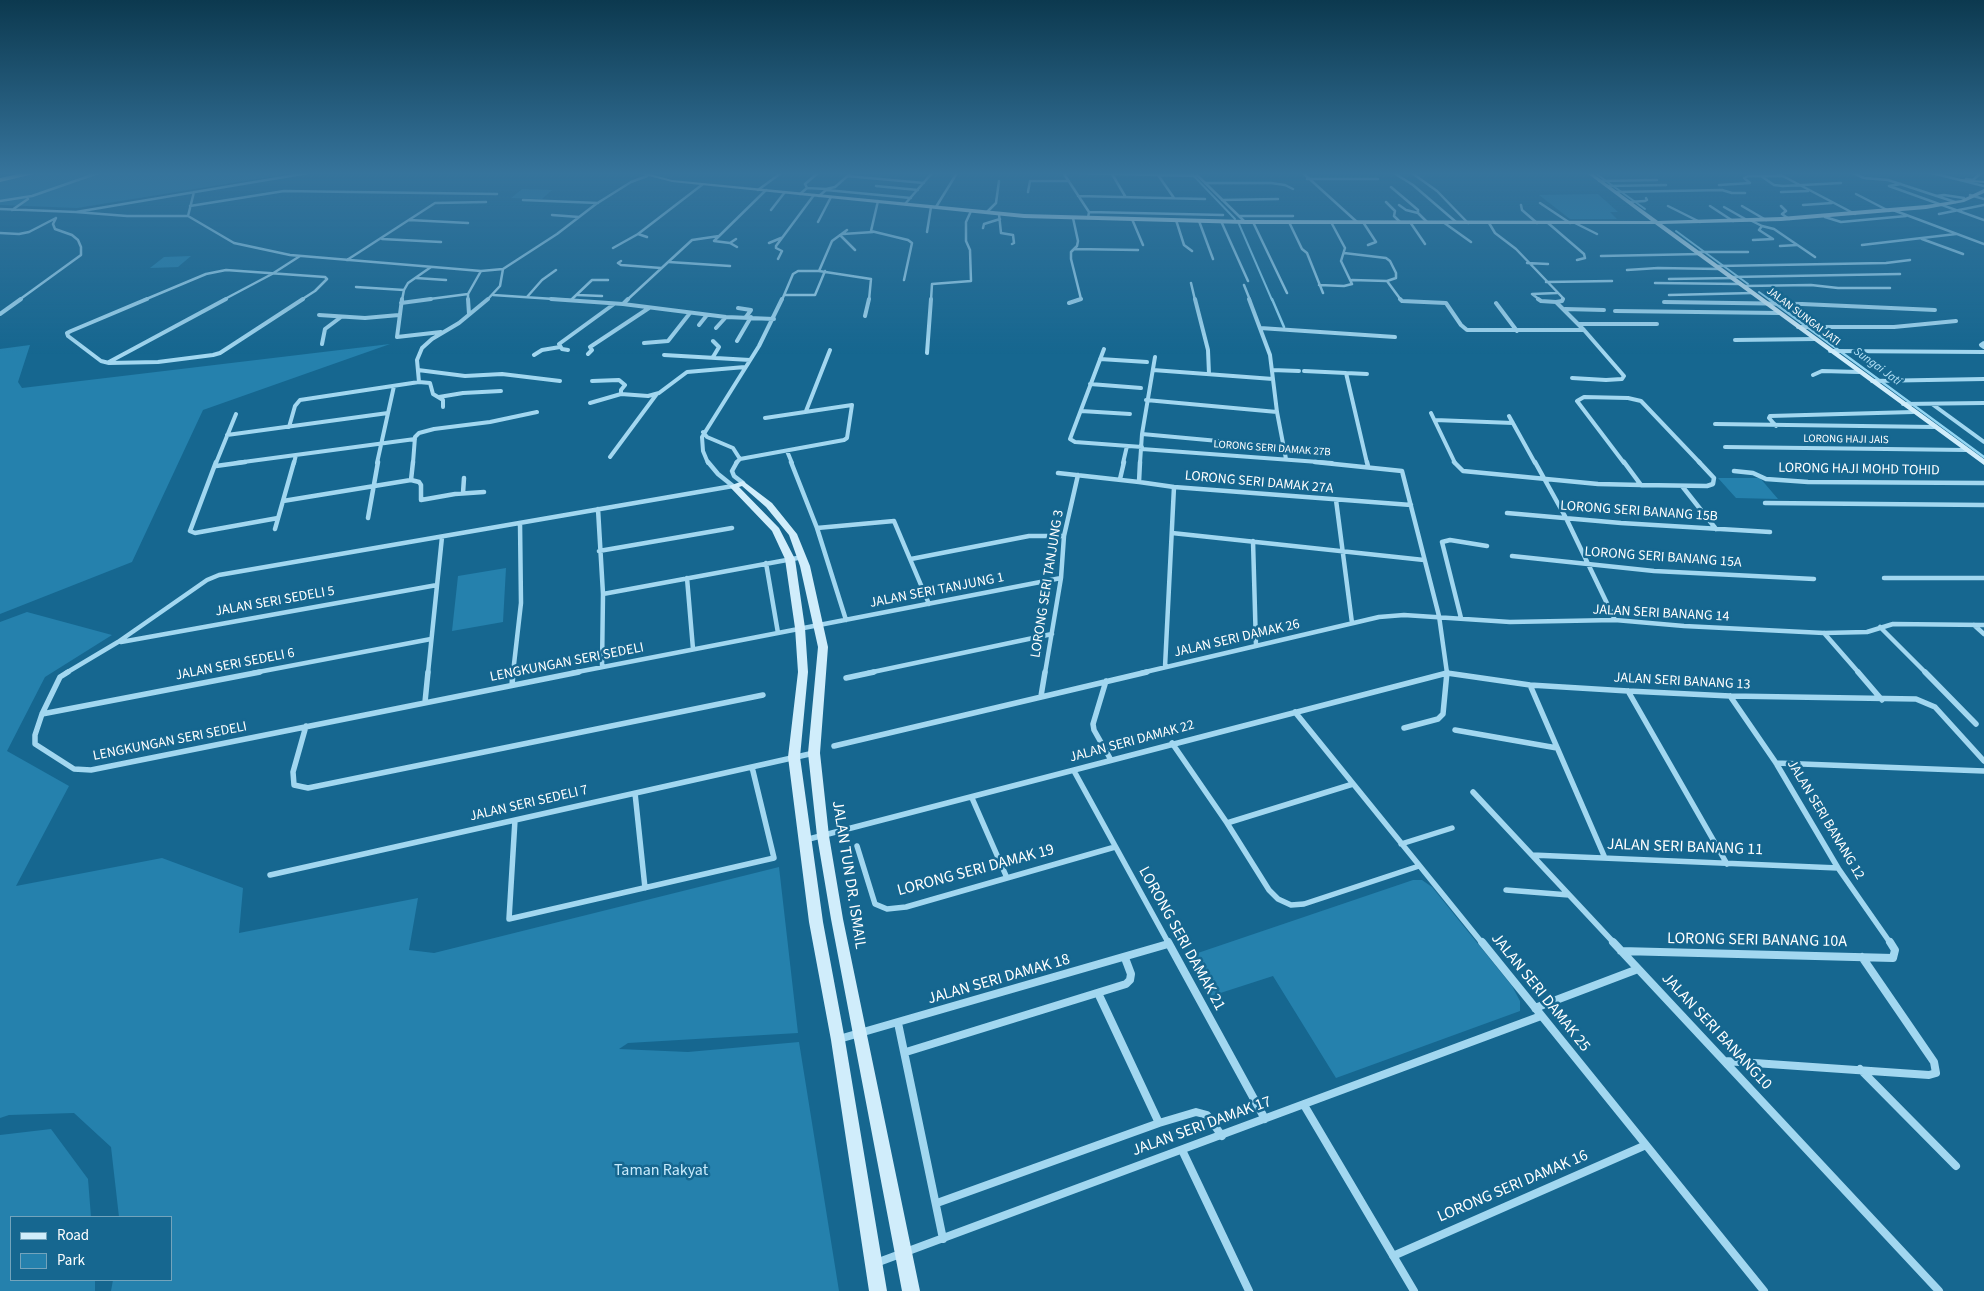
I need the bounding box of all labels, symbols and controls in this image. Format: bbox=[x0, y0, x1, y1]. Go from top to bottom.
street label: JALAN SUNGAI JATI bbox=[1763, 285, 1843, 349]
water label: Sungai Jati bbox=[1850, 345, 1904, 389]
street label: LORONG HAJI JAIS bbox=[1803, 433, 1889, 447]
street label: LORONG SERI DAMAK 27B bbox=[1213, 438, 1331, 460]
street label: LORONG HAJI MOHD TOHID bbox=[1778, 460, 1940, 480]
street label: LORONG SERI DAMAK 27A bbox=[1184, 468, 1334, 498]
street label: LORONG SERI BANANG 15B bbox=[1560, 498, 1718, 526]
street label: LORONG SERI TANJUNG 3 bbox=[1028, 509, 1068, 659]
street label: LORONG SERI BANANG 15A bbox=[1584, 544, 1742, 572]
street label: JALAN SERI TANJUNG 1 bbox=[868, 570, 1006, 612]
street label: JALAN SERI SEDELI 5 bbox=[214, 583, 336, 621]
street label: JALAN SERI BANANG 14 bbox=[1592, 602, 1730, 626]
street label: JALAN SERI DAMAK 26 bbox=[1172, 616, 1302, 662]
street label: LENGKUNGAN SERI SEDELI bbox=[489, 640, 645, 686]
street label: JALAN SERI SEDELI 6 bbox=[174, 645, 296, 685]
street label: JALAN SERI BANANG 13 bbox=[1613, 670, 1751, 694]
street label: JALAN SERI DAMAK 22 bbox=[1068, 717, 1196, 767]
street label: LENGKUNGAN SERI SEDELI bbox=[92, 719, 248, 765]
street label: JALAN SERI BANANG 12 bbox=[1783, 757, 1867, 883]
street label: JALAN SERI SEDELI 7 bbox=[468, 782, 590, 826]
street label: JALAN TUN DR. ISMAIL bbox=[827, 799, 869, 951]
street label: JALAN SERI BANANG 11 bbox=[1607, 836, 1763, 860]
street label: LORONG SERI DAMAK 19 bbox=[895, 841, 1057, 901]
street label: LORONG SERI DAMAK 21 bbox=[1133, 864, 1229, 1014]
street label: JALAN SERI DAMAK 25 bbox=[1486, 930, 1594, 1056]
street label: LORONG SERI BANANG 10A bbox=[1667, 930, 1847, 952]
street label: JALAN SERI DAMAK 18 bbox=[926, 951, 1072, 1009]
street label: JALAN SERI BANANG10 bbox=[1657, 969, 1775, 1095]
street label: JALAN SERI DAMAK 17 bbox=[1130, 1093, 1274, 1161]
street label: LORONG SERI DAMAK 16 bbox=[1435, 1147, 1591, 1227]
park label: Taman Rakyat bbox=[614, 1161, 708, 1181]
legend bbox=[10, 1216, 172, 1281]
text: Road bbox=[57, 1225, 89, 1246]
text: Park bbox=[57, 1250, 85, 1271]

